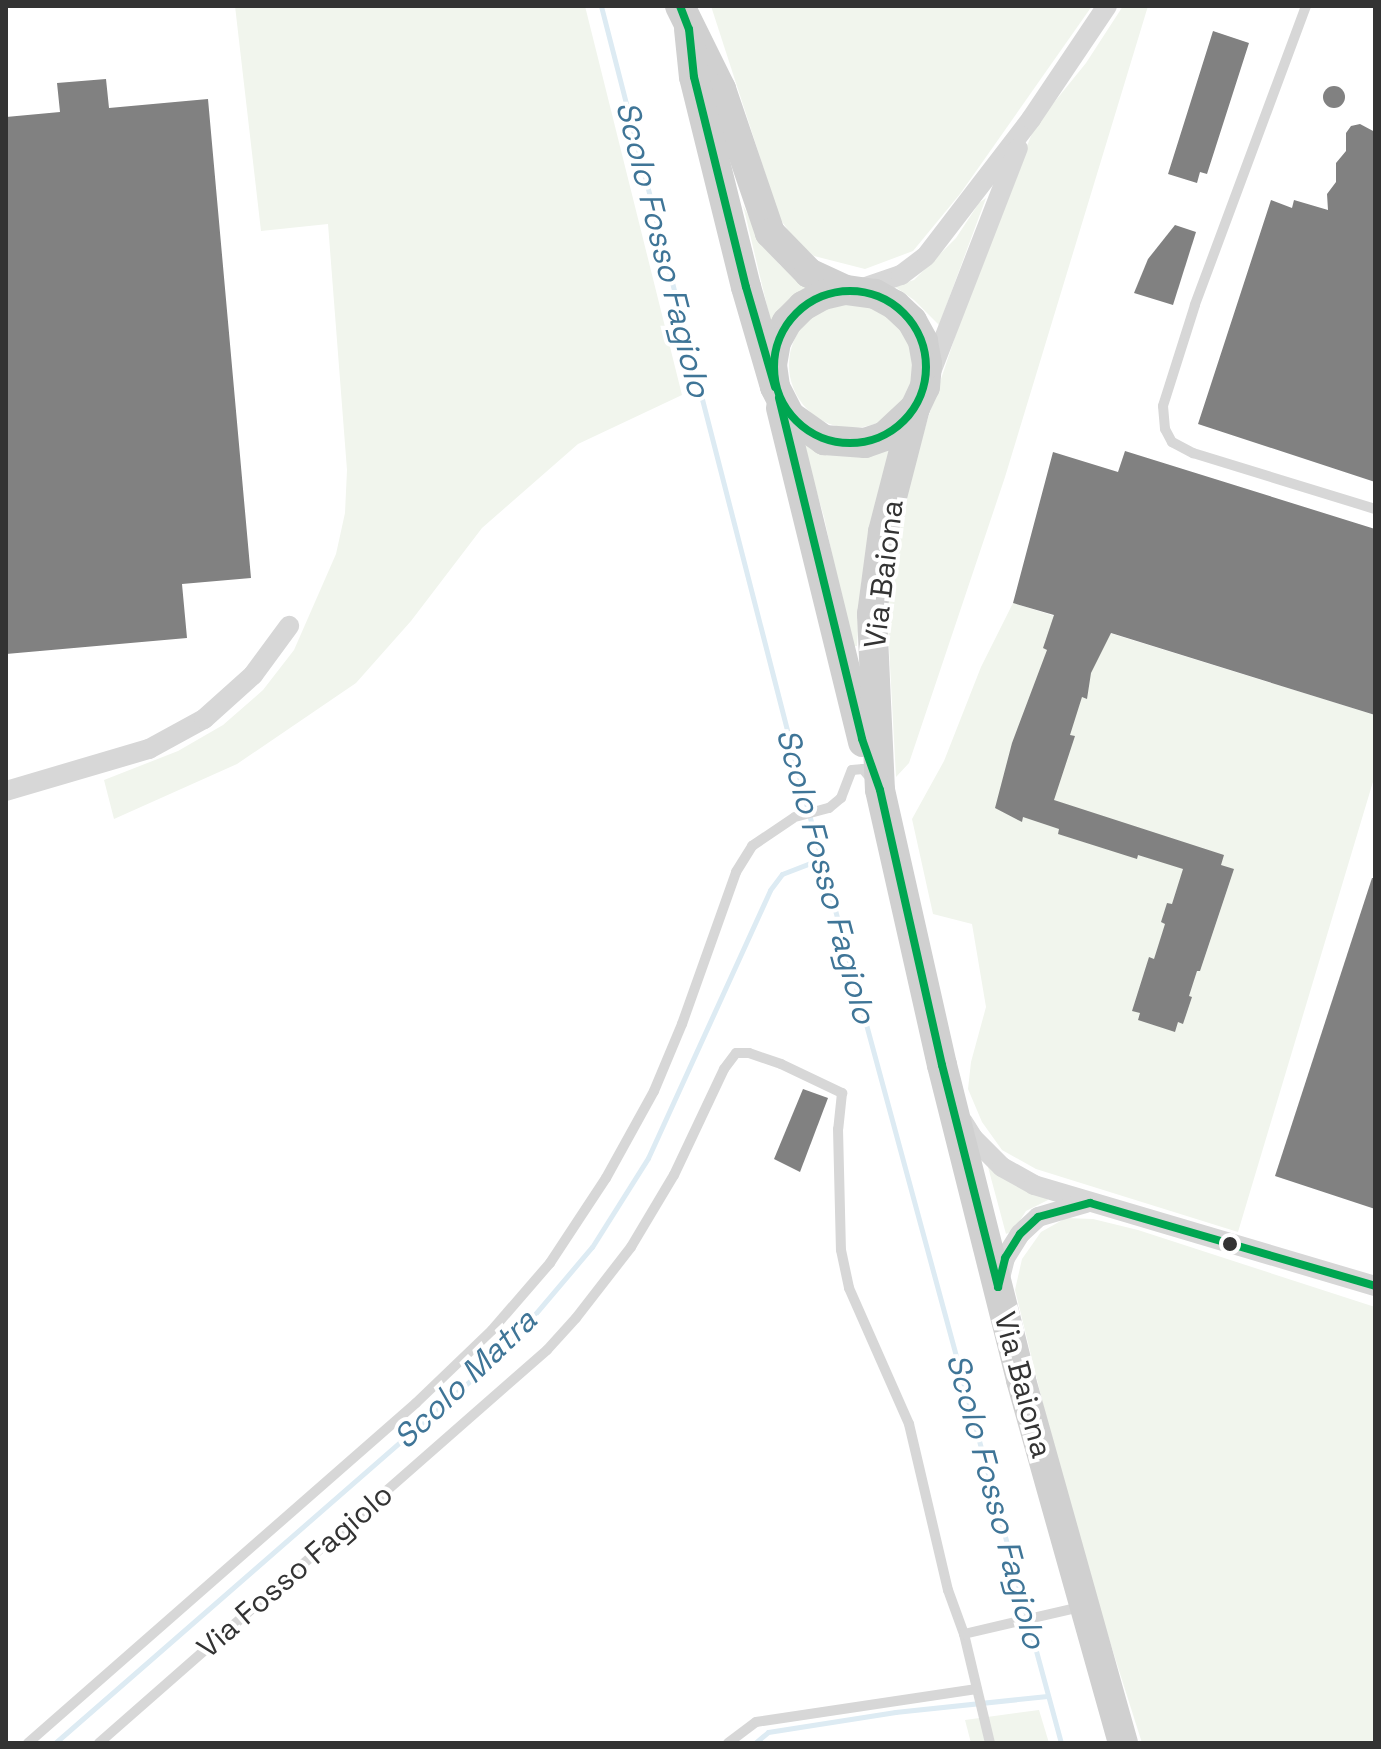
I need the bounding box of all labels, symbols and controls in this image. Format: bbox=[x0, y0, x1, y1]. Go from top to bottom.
water label: Scolo Fosso Fagiolo bbox=[608, 97, 718, 401]
street label: Via Baiona bbox=[857, 498, 911, 650]
water label: Scolo Fosso Fagiolo bbox=[768, 724, 884, 1028]
unlabelled marker bbox=[1222, 1236, 1238, 1252]
water label: Scolo Matra bbox=[385, 1301, 545, 1457]
street label: Via Baiona bbox=[986, 1308, 1060, 1462]
water label: Scolo Fosso Fagiolo bbox=[938, 1349, 1054, 1653]
street label: Via Fosso Fagiolo bbox=[190, 1476, 400, 1666]

